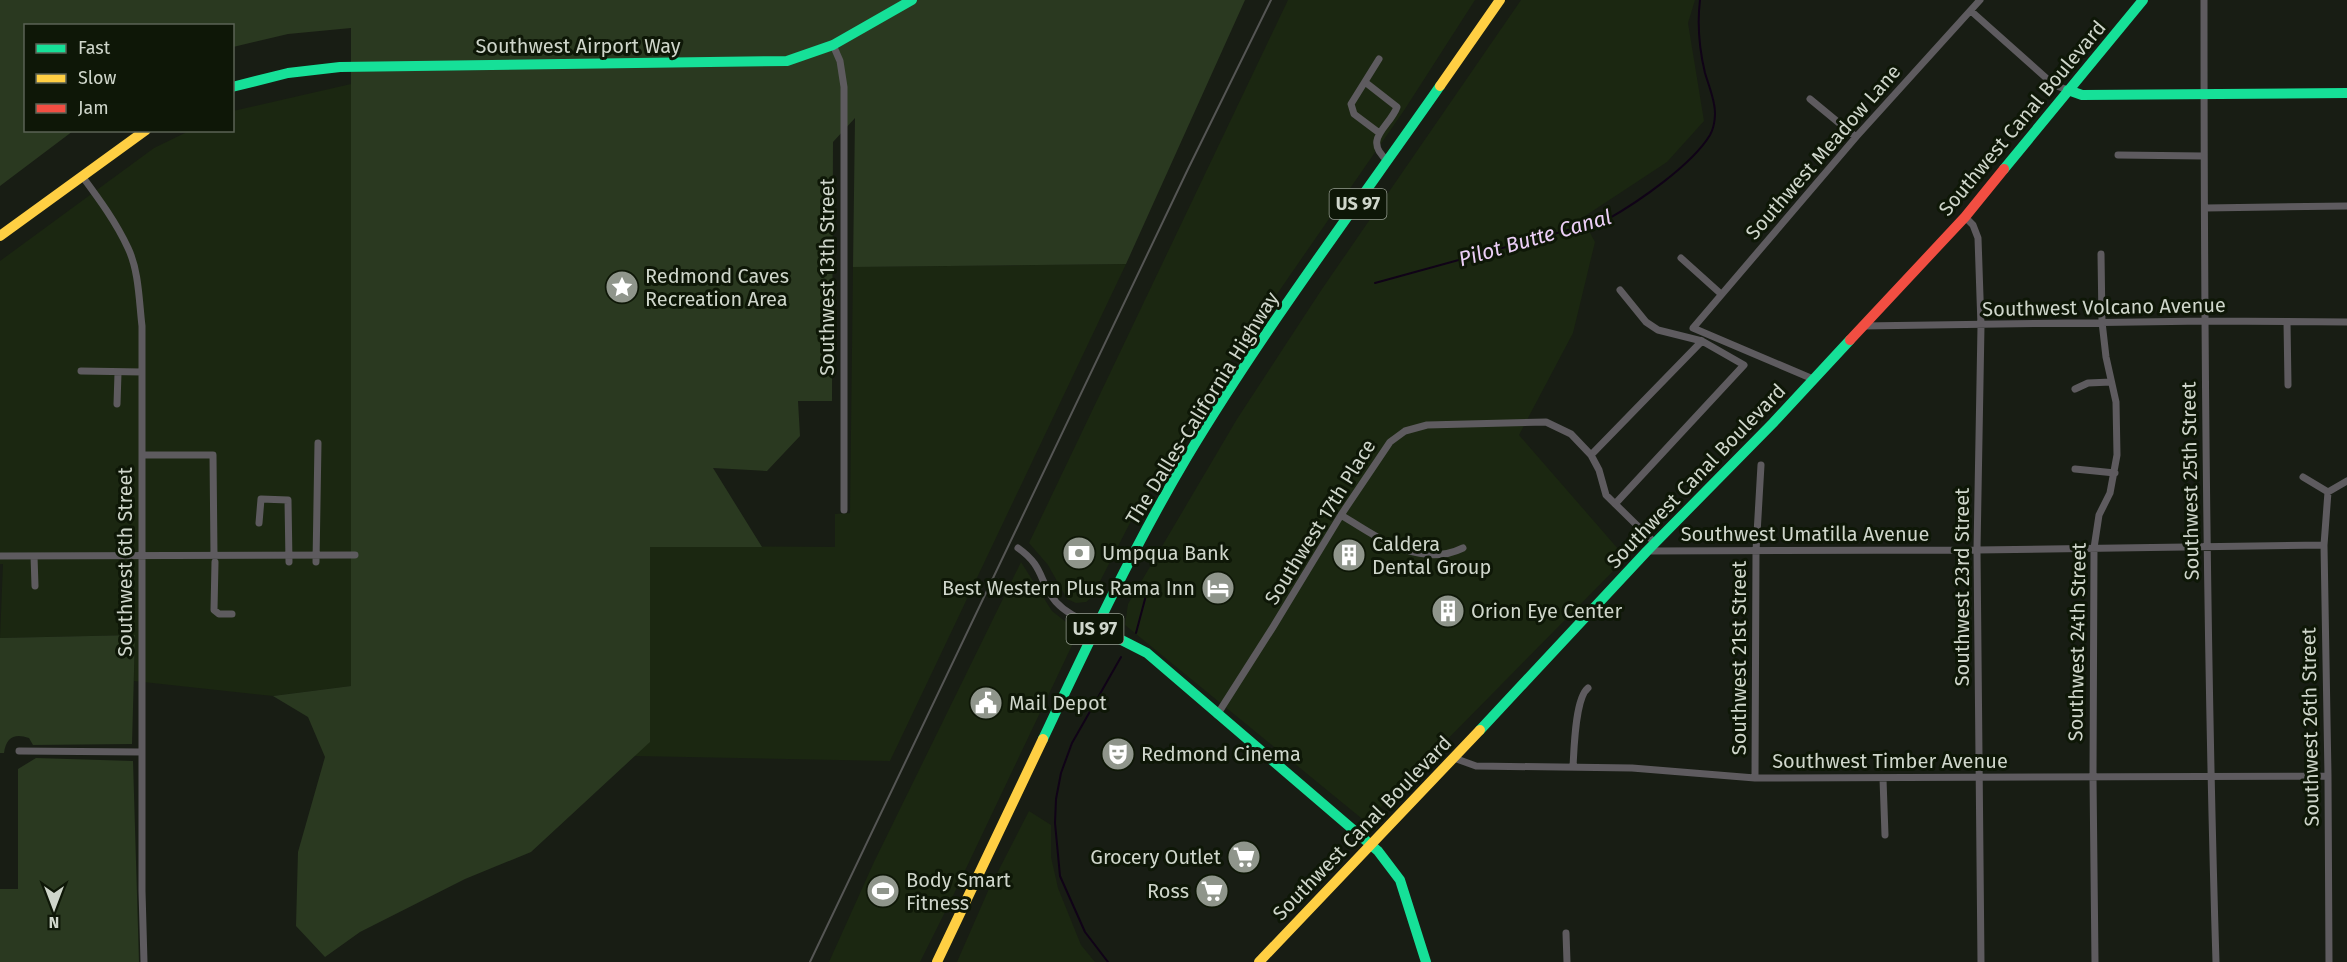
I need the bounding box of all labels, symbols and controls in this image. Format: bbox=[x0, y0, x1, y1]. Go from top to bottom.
street label: Southwest Canal Boulevard bbox=[1933, 16, 2111, 220]
legend bbox=[24, 24, 234, 132]
street label: Southwest Airport Way bbox=[475, 34, 681, 58]
text: Fast bbox=[78, 37, 111, 59]
street label: Southwest Meadow Lane bbox=[1740, 60, 1906, 244]
text: Slow bbox=[78, 67, 117, 89]
text: Jam bbox=[78, 97, 109, 119]
street label: Southwest 13th Street bbox=[815, 178, 839, 376]
road number: US 97 bbox=[1330, 189, 1386, 219]
water label: Pilot Butte Canal bbox=[1456, 204, 1614, 272]
place label: Redmond Caves Recreation Area bbox=[645, 264, 789, 311]
place icon: Redmond Caves Recreation Area bbox=[604, 269, 640, 305]
street label: The Dalles-California Highway bbox=[1120, 287, 1284, 529]
street label: Southwest Volcano Avenue bbox=[1982, 293, 2226, 321]
street label: Southwest Canal Boulevard bbox=[1601, 379, 1791, 573]
street label: Southwest 25th Street bbox=[2176, 381, 2204, 580]
street label: Southwest 17th Place bbox=[1259, 435, 1381, 609]
street label: Southwest 6th Street bbox=[113, 467, 137, 657]
street label: Southwest 23rd Street bbox=[1950, 487, 1974, 686]
street label: Southwest Umatilla Avenue bbox=[1681, 522, 1929, 546]
place label: Caldera Dental Group bbox=[1372, 532, 1491, 579]
bank icon: Umpqua Bank bbox=[1061, 535, 1097, 571]
building icon: Caldera Dental Group bbox=[1331, 537, 1367, 573]
place label: Umpqua Bank bbox=[1102, 541, 1230, 565]
street label: Southwest 24th Street bbox=[2063, 542, 2091, 742]
street label: Southwest 21st Street bbox=[1727, 560, 1751, 755]
hotel icon: Best Western Plus Rama Inn bbox=[1200, 570, 1236, 606]
place label: Best Western Plus Rama Inn bbox=[942, 576, 1195, 600]
building icon: Orion Eye Center bbox=[1430, 593, 1466, 629]
place label: Orion Eye Center bbox=[1471, 599, 1622, 623]
road number: US 97 bbox=[1066, 614, 1124, 644]
street label: Southwest 26th Street bbox=[2296, 626, 2324, 827]
public building icon: Mail Depot bbox=[968, 685, 1004, 721]
place label: Mail Depot bbox=[1009, 691, 1108, 715]
street label: Southwest Canal Boulevard bbox=[1267, 731, 1457, 925]
theatre icon: Redmond Cinema bbox=[1100, 736, 1136, 772]
place label: Redmond Cinema bbox=[1141, 742, 1301, 766]
street label: Southwest Timber Avenue bbox=[1772, 749, 2008, 773]
supermarket icon: Grocery Outlet bbox=[1226, 839, 1262, 875]
place label: Grocery Outlet bbox=[1090, 845, 1222, 869]
place label: Body Smart Fitness bbox=[906, 868, 1012, 915]
sports icon: Body Smart Fitness bbox=[865, 873, 901, 909]
supermarket icon: Ross bbox=[1194, 873, 1230, 909]
north arrow bbox=[24, 878, 84, 938]
place label: Ross bbox=[1147, 879, 1189, 903]
text: N bbox=[49, 913, 59, 932]

